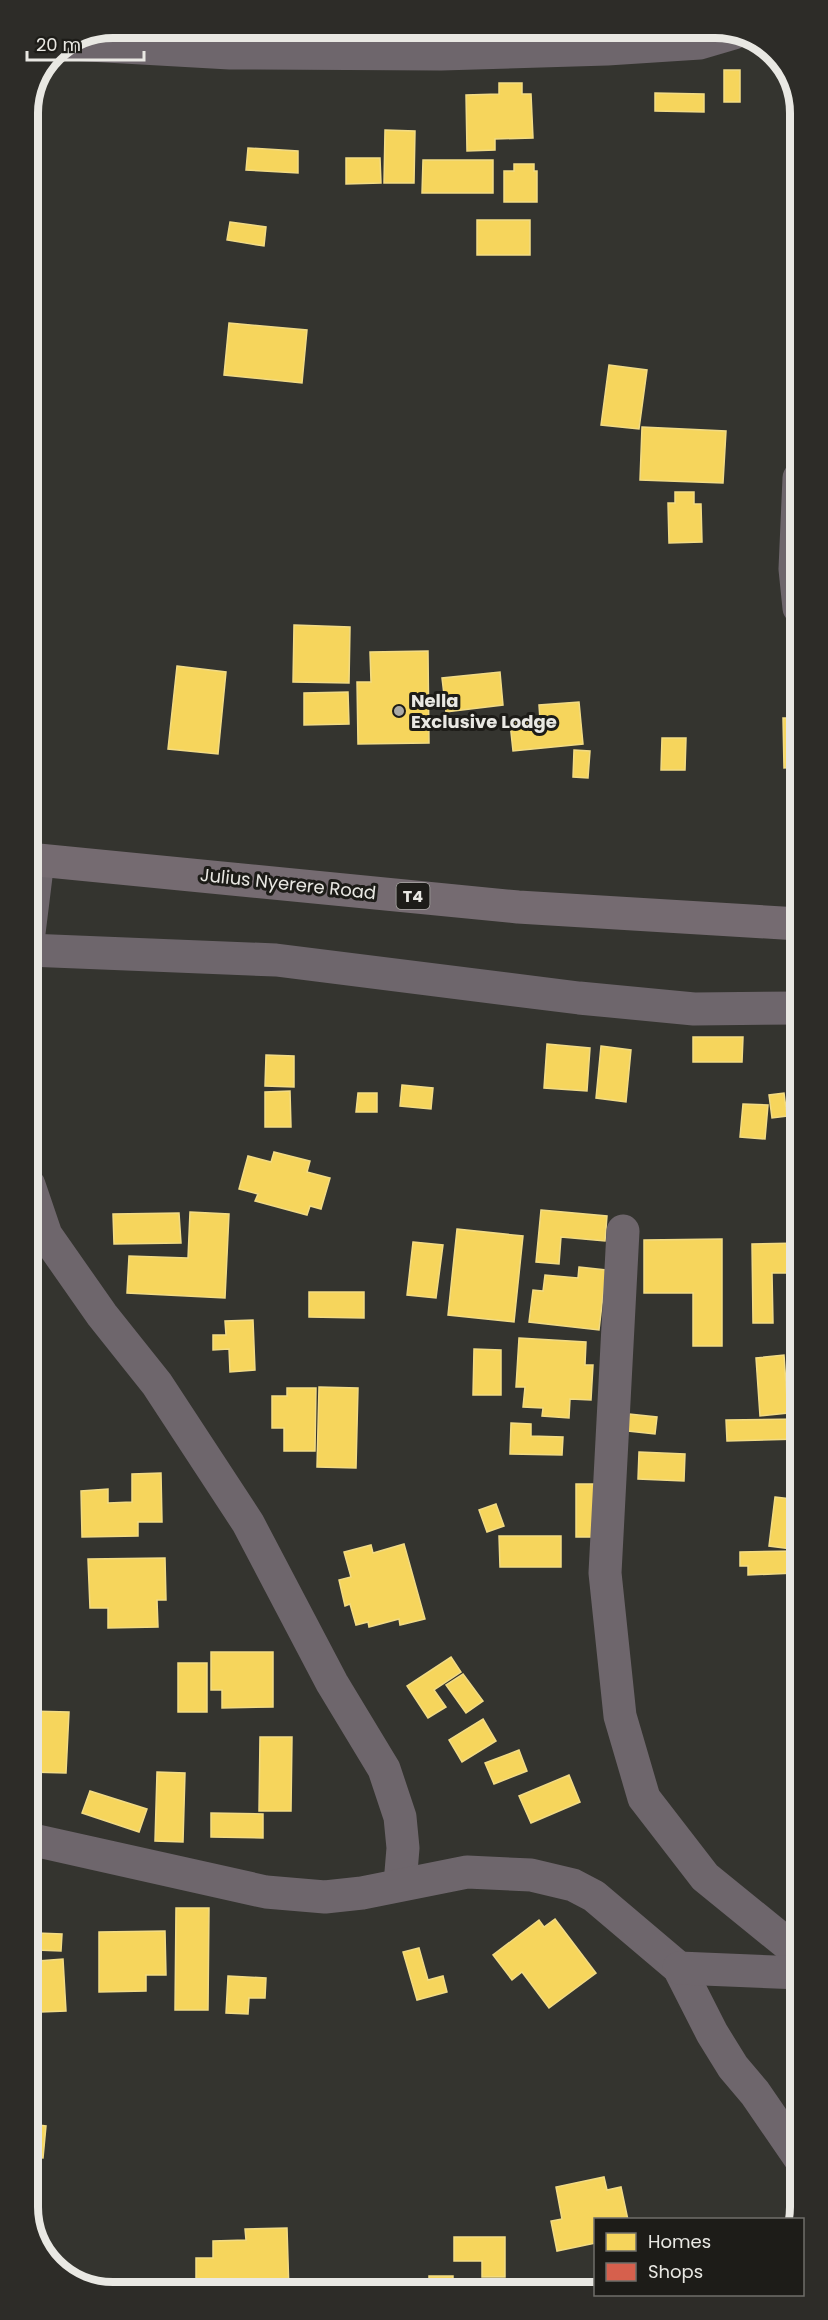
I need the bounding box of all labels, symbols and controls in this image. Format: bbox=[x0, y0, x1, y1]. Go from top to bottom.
scale bar bbox=[27, 24, 144, 62]
text: 20 m bbox=[36, 32, 81, 57]
place label: Nella Exclusive Lodge bbox=[411, 688, 557, 734]
marker: Nella Exclusive Lodge bbox=[392, 704, 406, 718]
street label: Julius Nyerere Road bbox=[199, 862, 377, 905]
road number: T4 bbox=[396, 883, 430, 909]
legend bbox=[594, 2218, 804, 2296]
text: Homes bbox=[648, 2229, 711, 2254]
text: Shops bbox=[648, 2259, 703, 2284]

